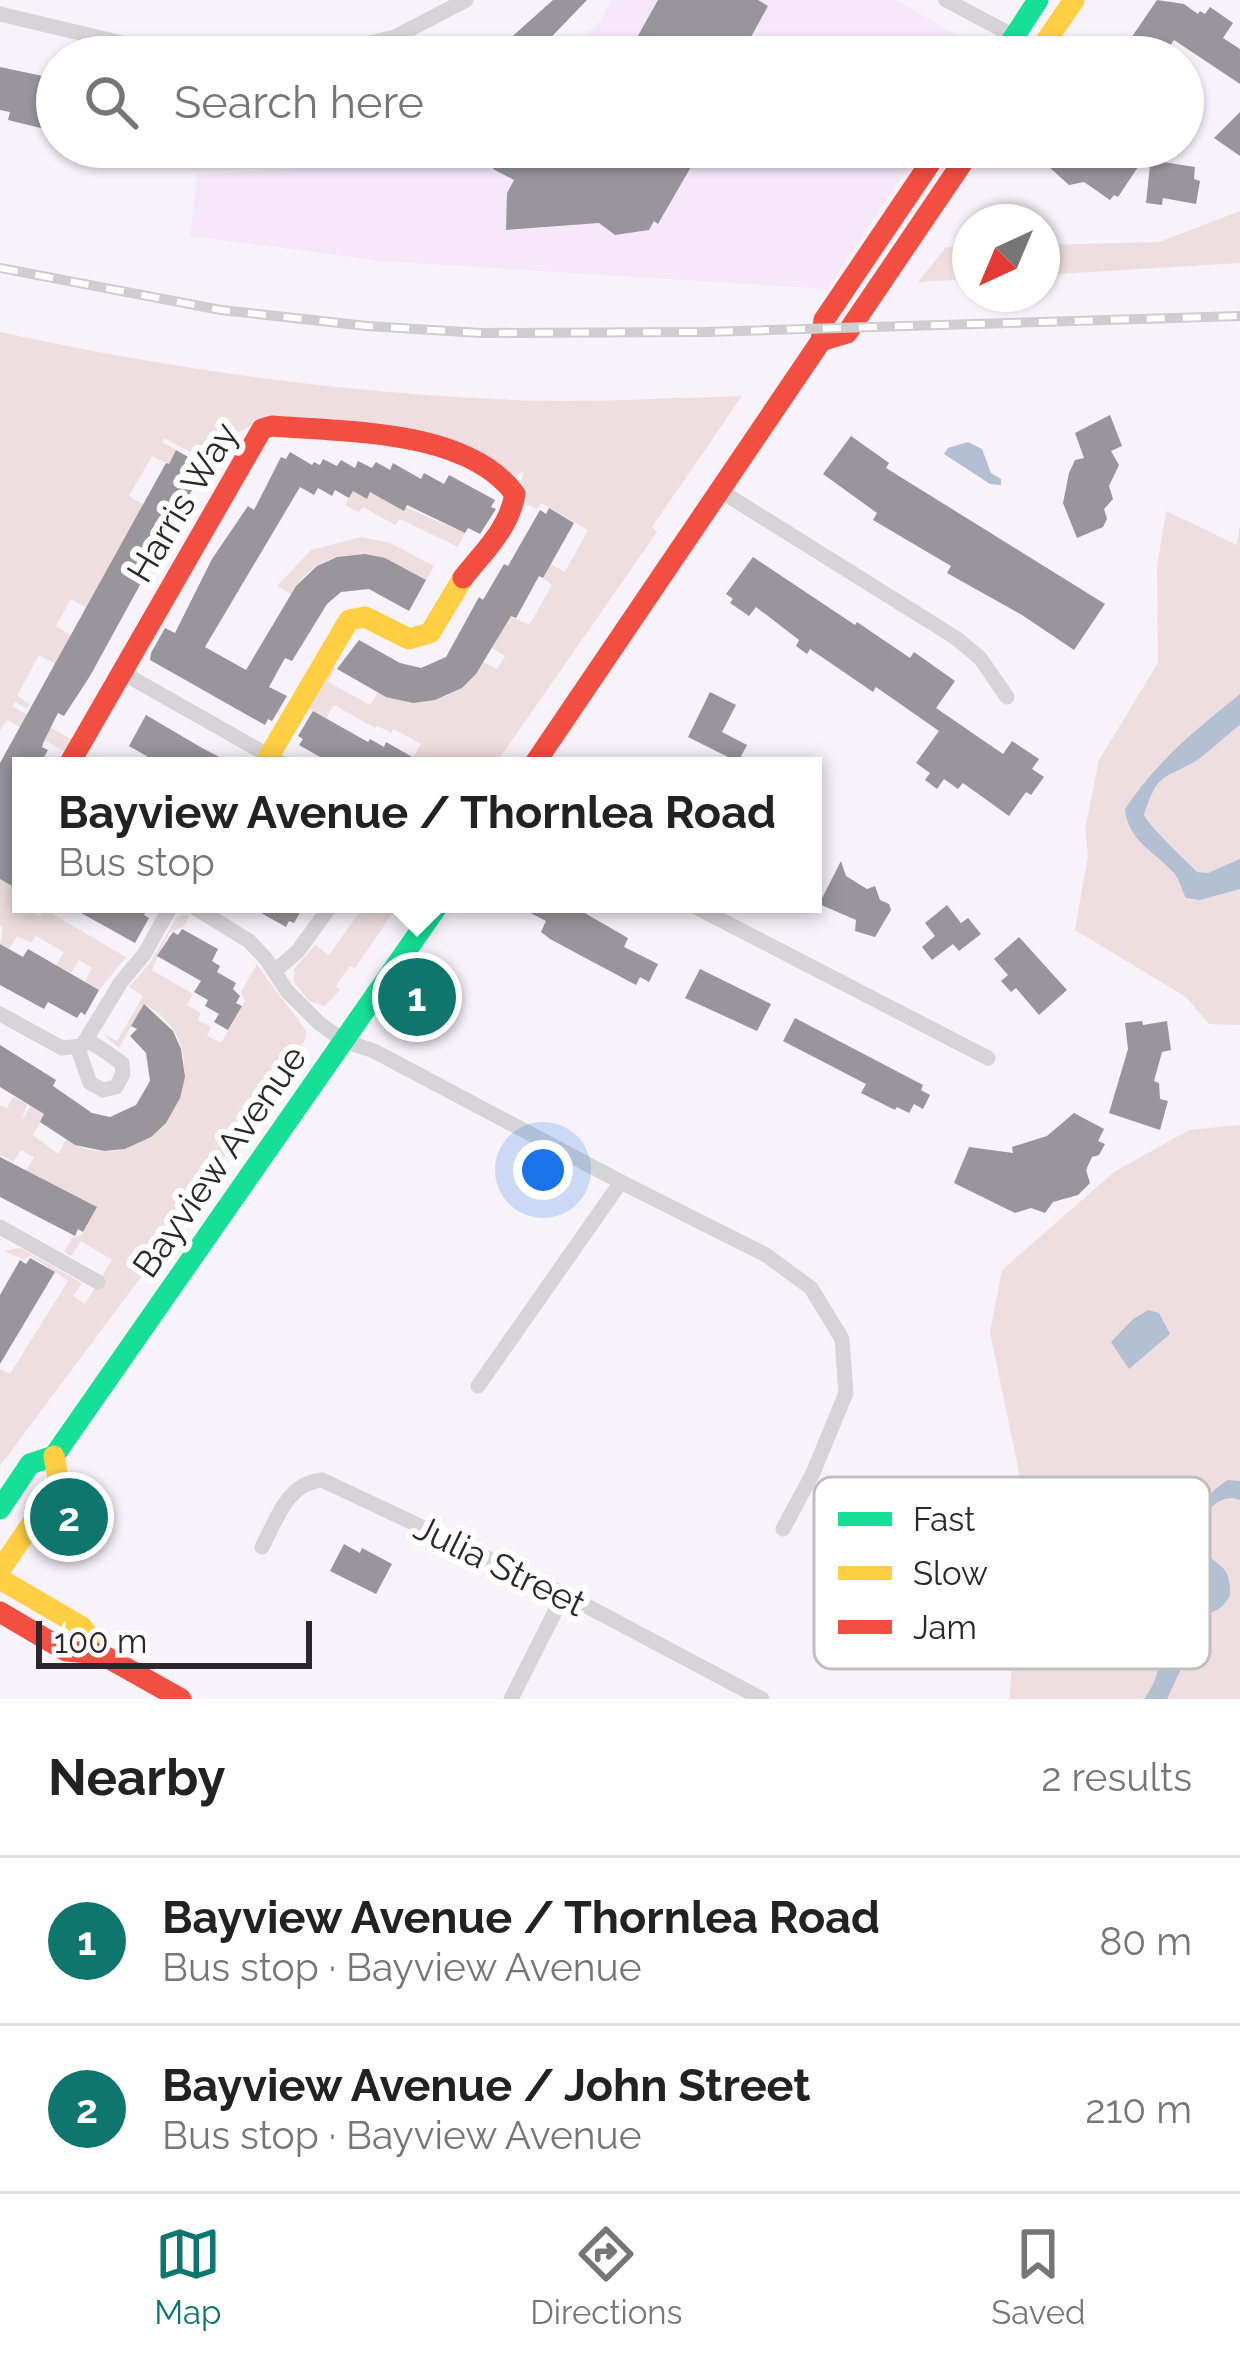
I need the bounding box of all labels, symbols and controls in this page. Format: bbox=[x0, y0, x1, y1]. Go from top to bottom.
search box bbox=[36, 36, 1204, 168]
icon: search bbox=[78, 69, 144, 135]
text: Search here bbox=[174, 76, 424, 129]
north arrow bbox=[952, 204, 1060, 312]
street label: Harris Way bbox=[118, 415, 246, 589]
popup bbox=[12, 757, 822, 913]
text: Bayview Avenue / Thornlea Road bbox=[58, 786, 776, 839]
text: Bus stop bbox=[58, 839, 215, 885]
pin: 1 bbox=[378, 952, 456, 1042]
street label: Bayview Avenue bbox=[124, 1037, 314, 1285]
your location bbox=[513, 1140, 573, 1200]
pin: 2 bbox=[30, 1472, 108, 1562]
legend bbox=[814, 1477, 1210, 1669]
text: Fast bbox=[913, 1500, 975, 1539]
street label: Julia Street bbox=[408, 1506, 592, 1624]
text: Slow bbox=[913, 1554, 988, 1593]
text: Jam bbox=[913, 1608, 977, 1647]
scale bar bbox=[36, 1615, 312, 1668]
text: 100 m bbox=[54, 1622, 147, 1661]
text: Nearby bbox=[48, 1747, 225, 1807]
text: 2 results bbox=[1041, 1754, 1192, 1800]
text: Bayview Avenue / Thornlea Road bbox=[162, 1891, 880, 1944]
text: 1 bbox=[77, 1918, 97, 1964]
text: 80 m bbox=[1099, 1918, 1192, 1964]
text: Bus stop · Bayview Avenue bbox=[162, 1944, 642, 1990]
text: Bayview Avenue / John Street bbox=[162, 2059, 811, 2112]
text: 2 bbox=[76, 2086, 98, 2132]
text: 210 m bbox=[1085, 2086, 1192, 2132]
text: Bus stop · Bayview Avenue bbox=[162, 2112, 642, 2158]
tab: Map bbox=[154, 2221, 221, 2332]
tab: Directions bbox=[530, 2221, 683, 2332]
tab: Saved bbox=[991, 2221, 1086, 2332]

